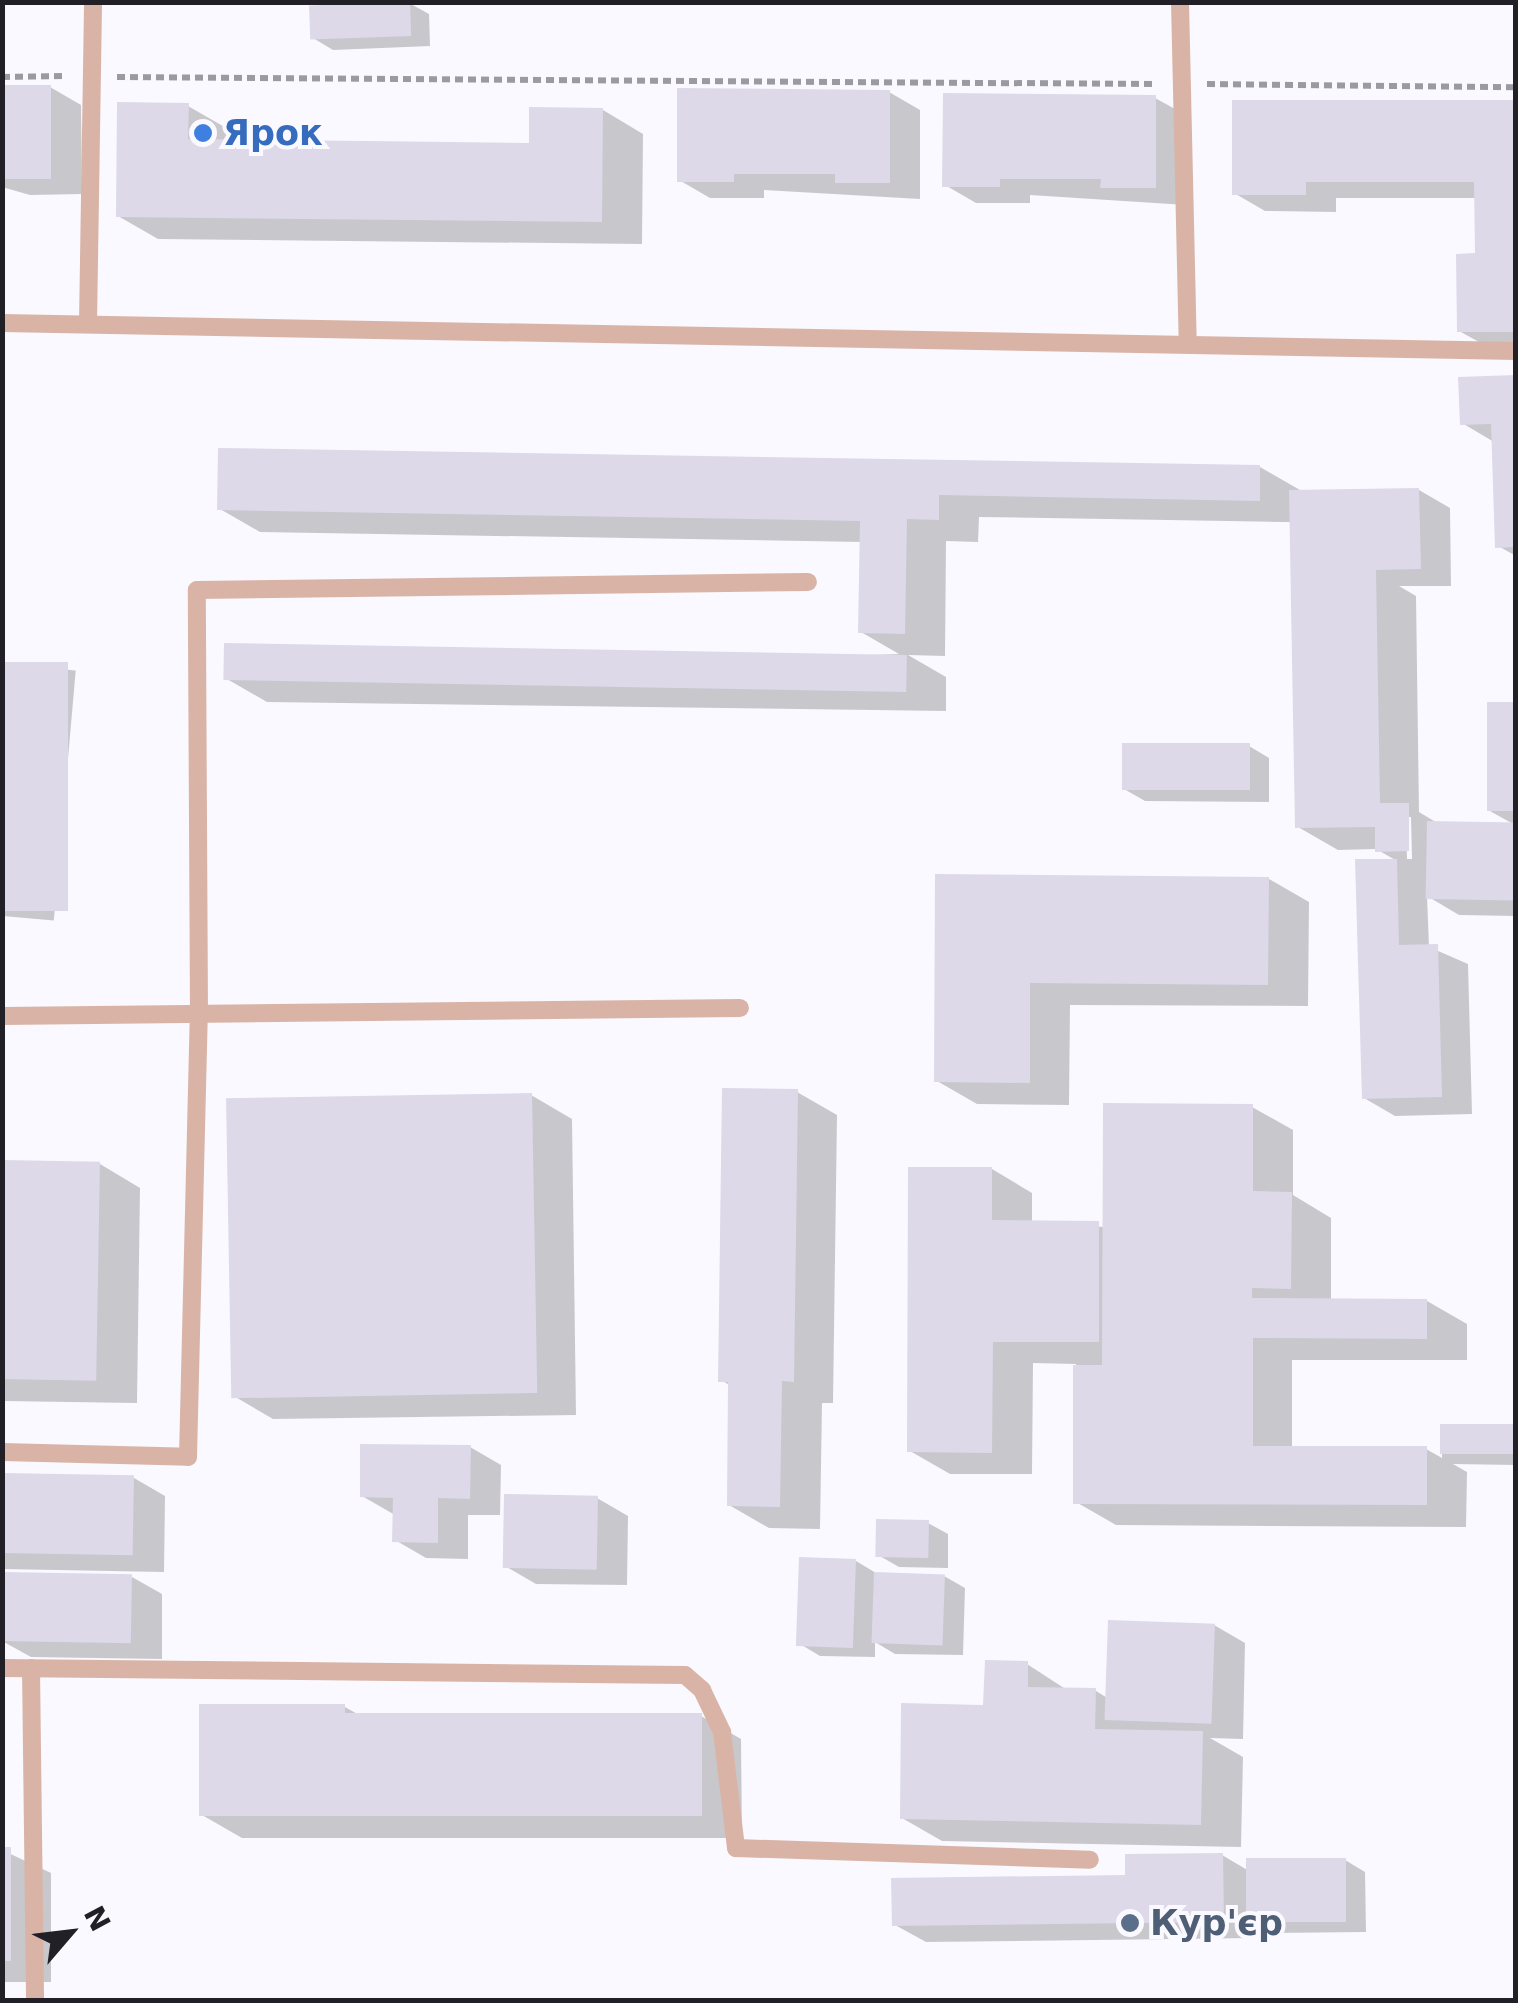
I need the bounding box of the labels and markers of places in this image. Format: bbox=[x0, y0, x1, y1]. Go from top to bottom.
place label: Ярок bbox=[223, 112, 323, 154]
marker: Ярок bbox=[192, 122, 214, 144]
place label: Кур'єр bbox=[1150, 1902, 1283, 1944]
marker: Кур'єр bbox=[1119, 1912, 1141, 1934]

